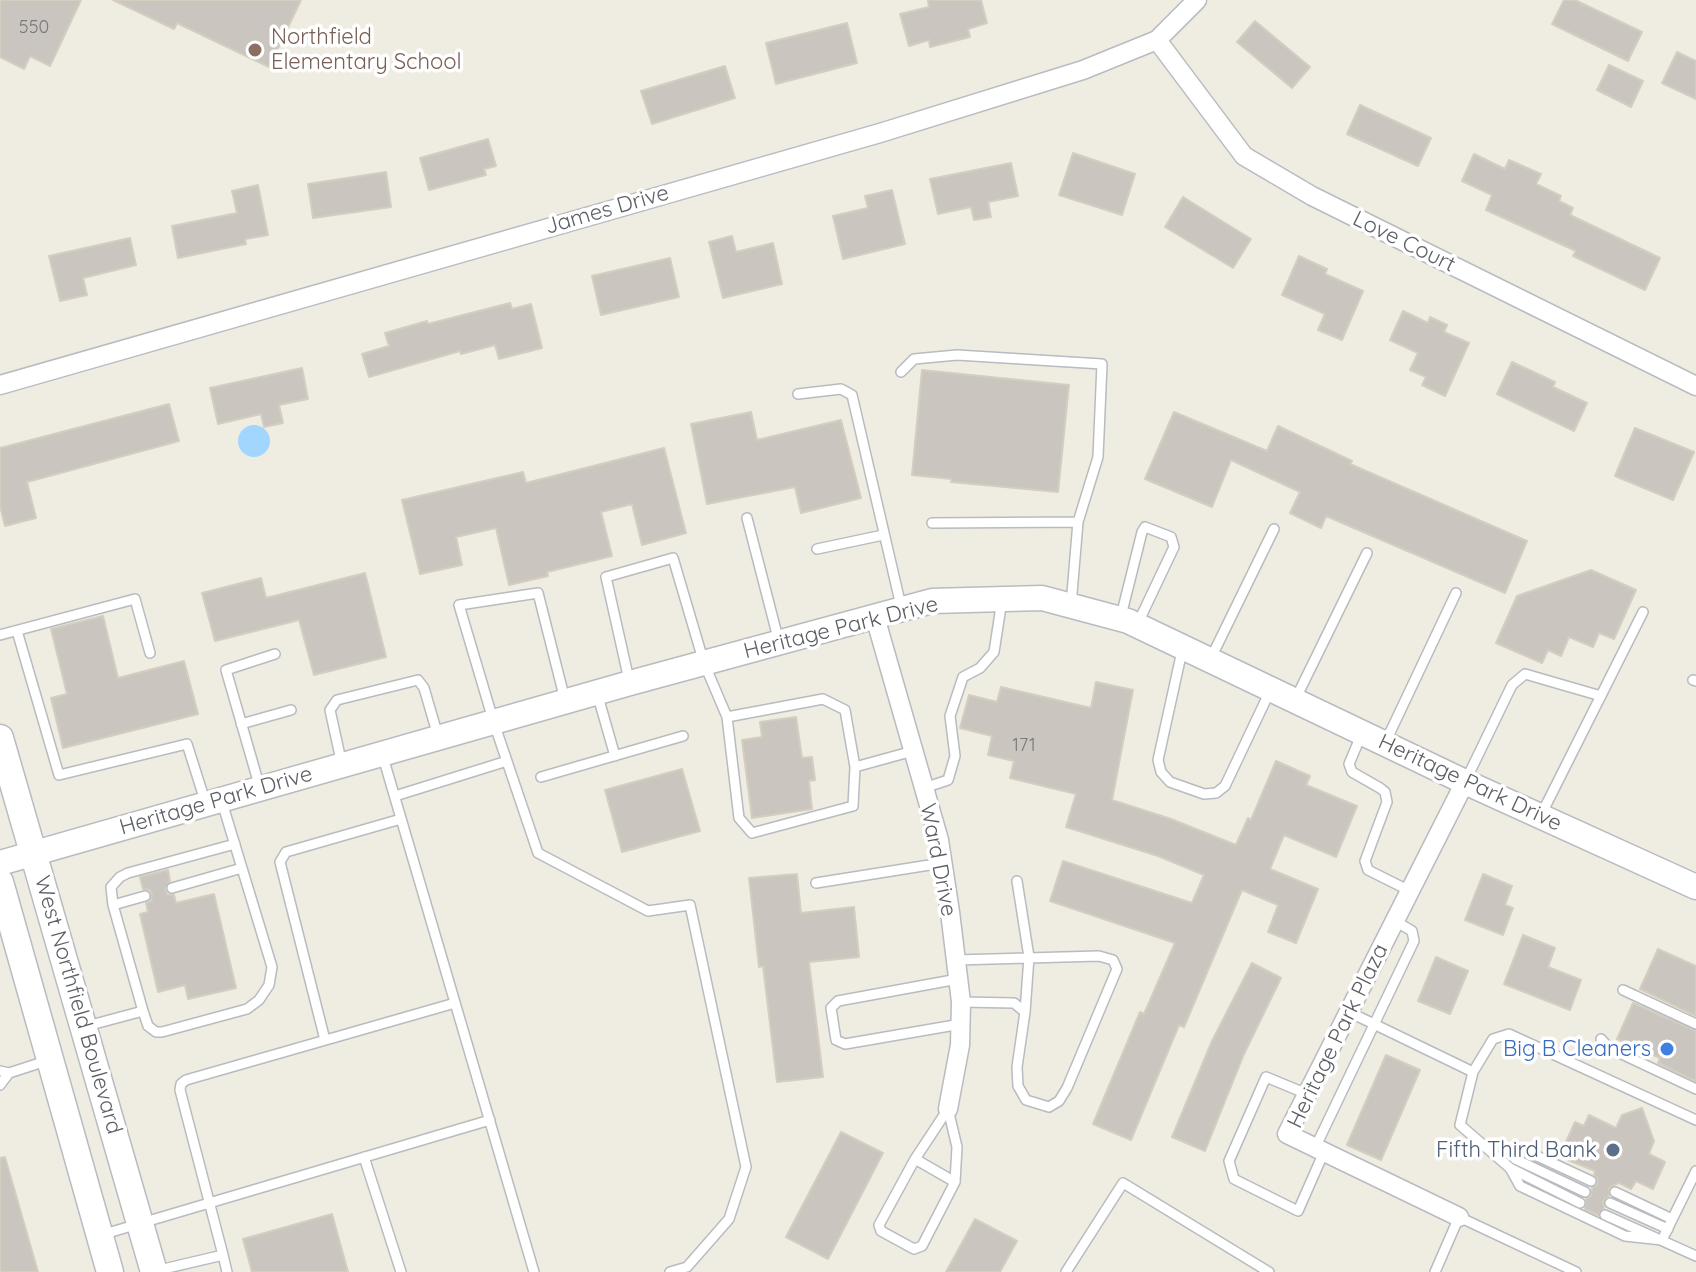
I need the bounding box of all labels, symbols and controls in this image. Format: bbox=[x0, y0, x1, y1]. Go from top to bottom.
house number: 550 bbox=[19, 17, 49, 39]
place label: Northfield Elementary School bbox=[271, 24, 462, 76]
marker: Northfield Elementary School bbox=[246, 41, 264, 59]
street label: James Drive bbox=[542, 180, 672, 240]
street label: Love Court bbox=[1348, 206, 1460, 278]
street label: Heritage Park Drive bbox=[741, 591, 941, 665]
street label: Heritage Park Drive bbox=[1374, 729, 1566, 837]
house number: 171 bbox=[1012, 735, 1036, 757]
street label: Heritage Park Drive bbox=[116, 761, 316, 841]
street label: Ward Drive bbox=[914, 801, 962, 919]
street label: West Northfield Boulevard bbox=[28, 873, 128, 1137]
street label: Heritage Park Plaza bbox=[1282, 939, 1394, 1133]
place label: Big B Cleaners bbox=[1503, 1036, 1651, 1062]
marker: Big B Cleaners bbox=[1658, 1040, 1676, 1058]
place label: Fifth Third Bank bbox=[1436, 1137, 1597, 1163]
marker: Fifth Third Bank bbox=[1604, 1141, 1622, 1159]

